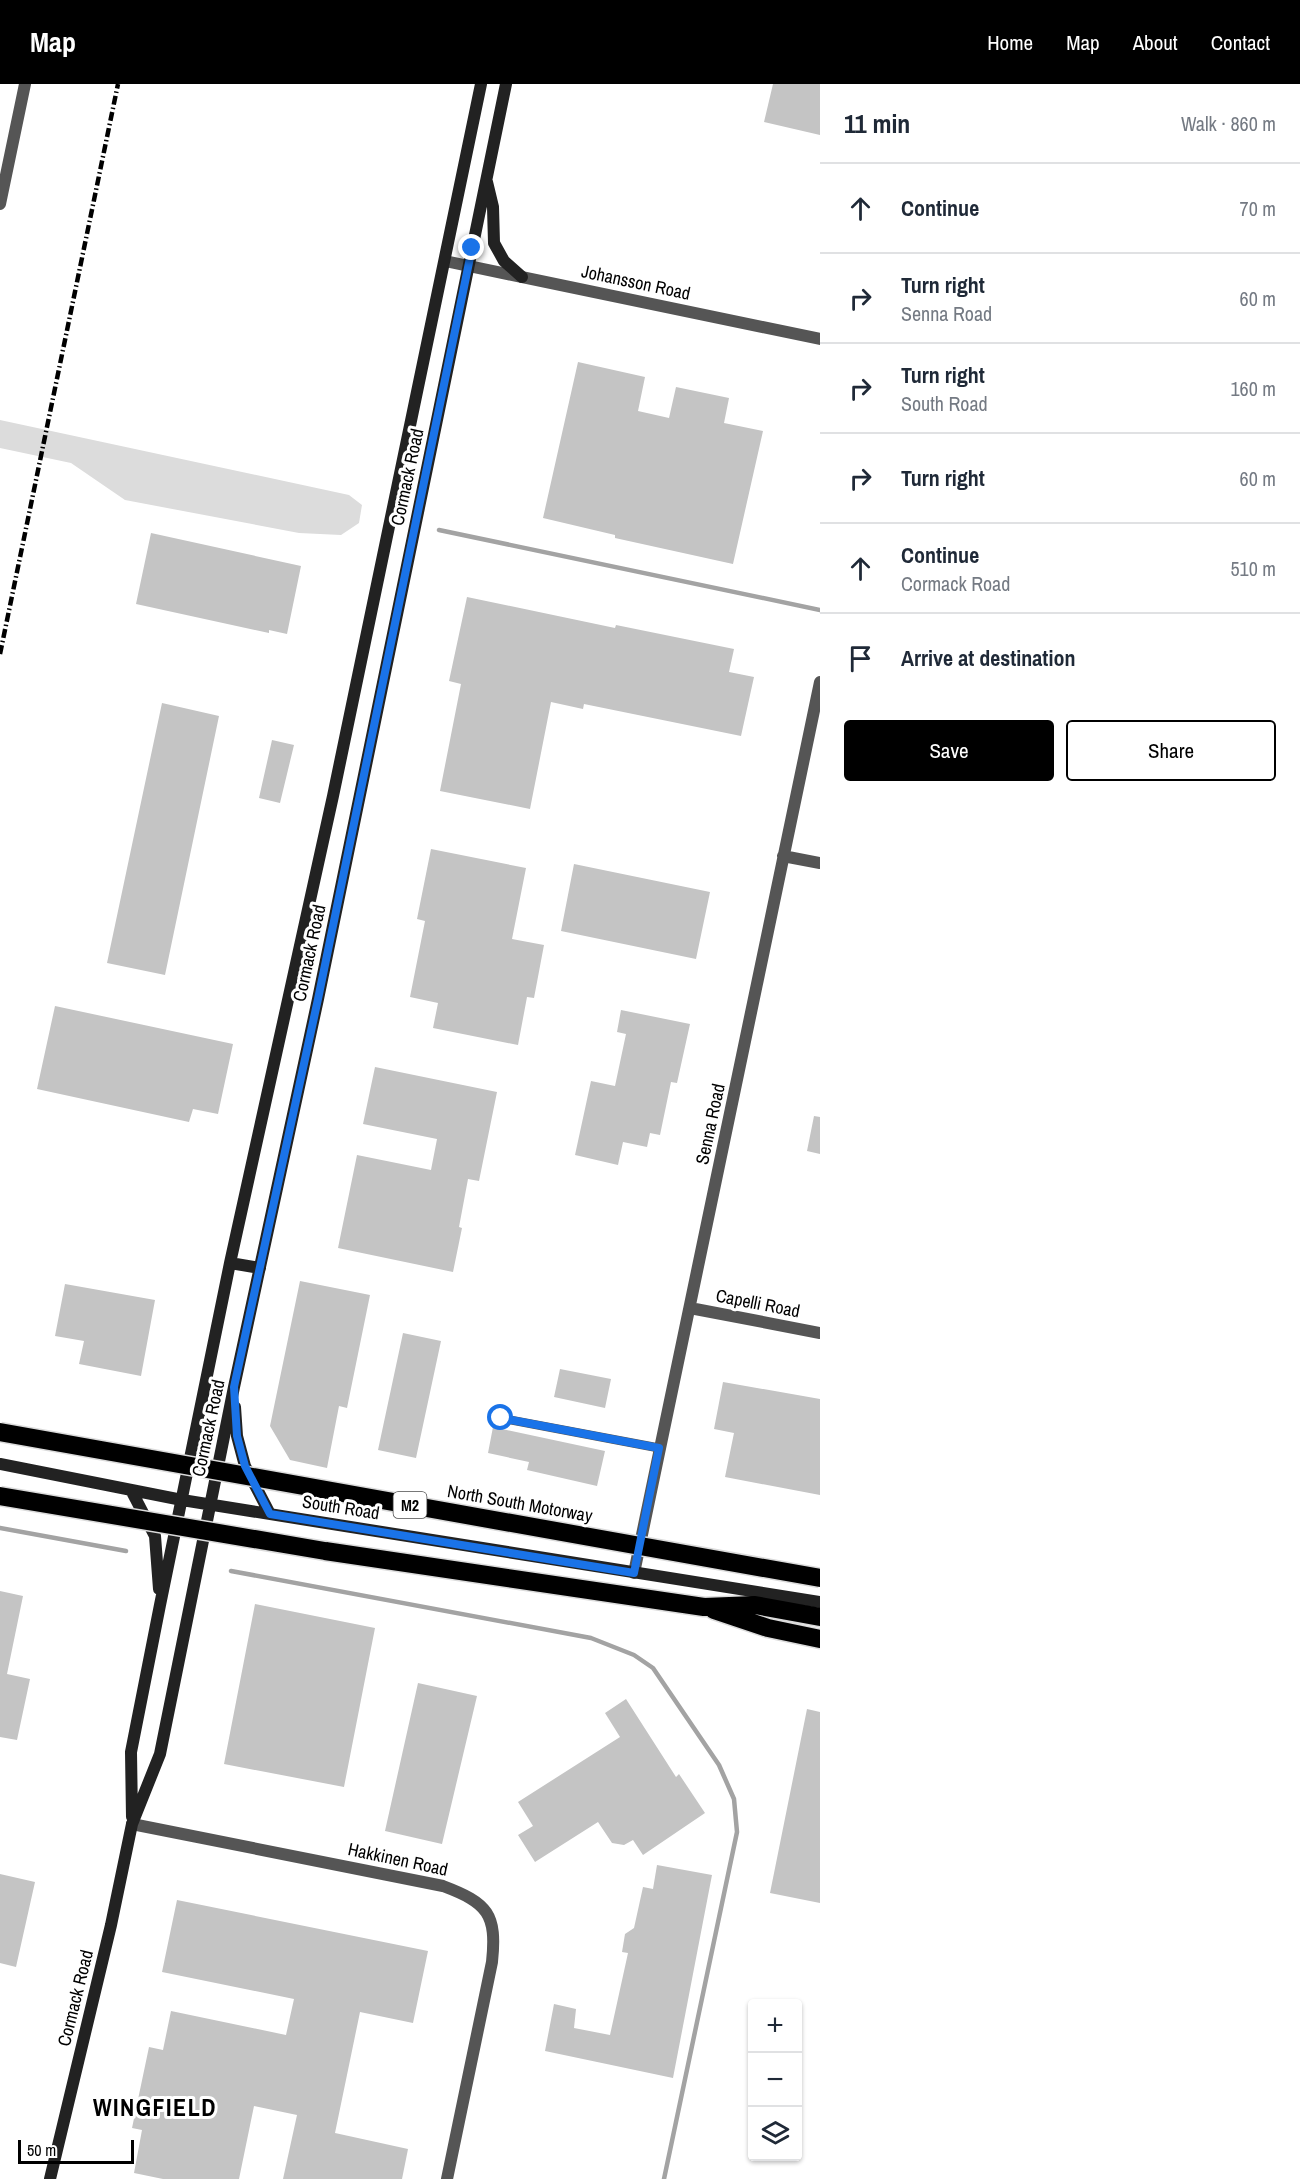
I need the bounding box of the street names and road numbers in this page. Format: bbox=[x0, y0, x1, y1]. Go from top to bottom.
street label: Johansson Road bbox=[579, 258, 693, 306]
street label: Cormack Road bbox=[385, 426, 429, 528]
street label: Cormack Road bbox=[287, 902, 331, 1004]
street label: Senna Road bbox=[689, 1081, 731, 1167]
street label: Capelli Road bbox=[714, 1283, 802, 1323]
street label: Cormack Road bbox=[186, 1377, 230, 1479]
street label: North South Motorway bbox=[446, 1478, 595, 1528]
street label: South Road bbox=[301, 1489, 381, 1525]
road number: M2 bbox=[394, 1492, 426, 1518]
street label: Hakkinen Road bbox=[346, 1836, 450, 1882]
street label: Cormack Road bbox=[51, 1947, 99, 2049]

